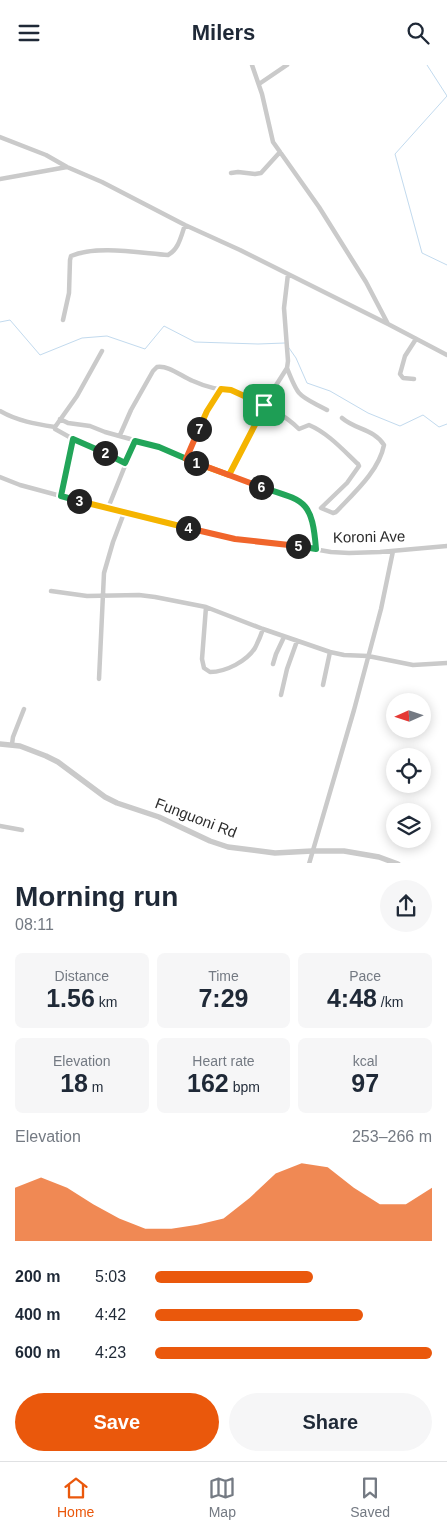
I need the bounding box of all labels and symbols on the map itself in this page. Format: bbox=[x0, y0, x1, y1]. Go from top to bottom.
pin bbox=[243, 384, 285, 426]
pin: 7 bbox=[186, 417, 212, 441]
pin: 2 bbox=[92, 441, 118, 465]
pin: 1 bbox=[184, 451, 208, 475]
pin: 6 bbox=[248, 475, 274, 499]
pin: 3 bbox=[66, 489, 92, 513]
pin: 4 bbox=[176, 515, 200, 541]
street label: Koroni Ave bbox=[333, 527, 405, 546]
pin: 5 bbox=[286, 533, 310, 559]
north arrow bbox=[386, 693, 431, 737]
street label: Funguoni Rd bbox=[153, 794, 239, 841]

